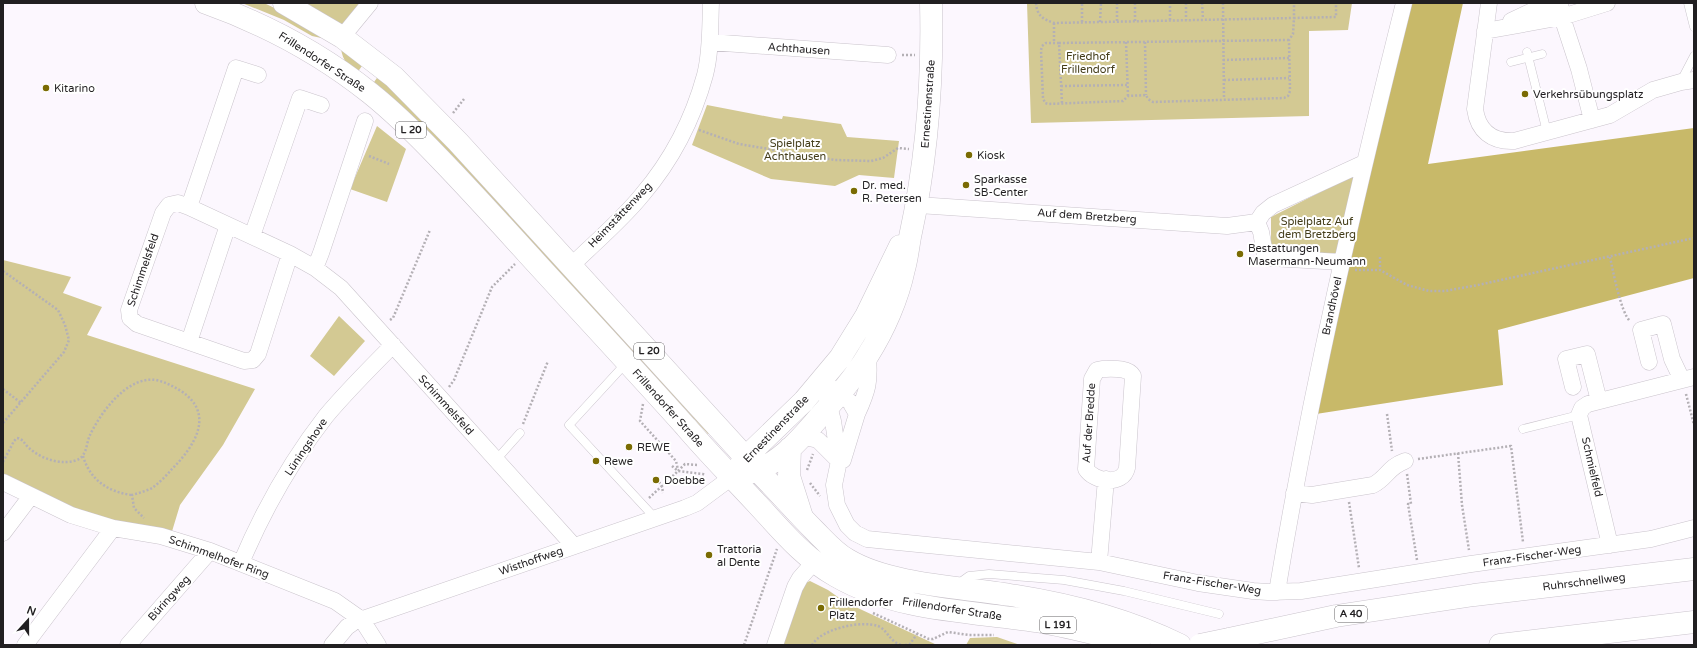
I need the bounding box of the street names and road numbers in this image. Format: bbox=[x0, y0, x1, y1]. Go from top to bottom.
street label: Frillendorfer Straße bbox=[276, 29, 368, 95]
street label: Achthausen bbox=[767, 40, 831, 58]
street label: Ernestinenstraße bbox=[918, 59, 938, 149]
road number: L 20 bbox=[396, 122, 426, 138]
street label: Heimstättenweg bbox=[586, 180, 654, 250]
street label: Auf dem Bretzberg bbox=[1037, 206, 1137, 226]
street label: Schimmelsfeld bbox=[124, 232, 162, 308]
street label: Brandhövel bbox=[1319, 275, 1345, 337]
road number: L 20 bbox=[634, 343, 664, 359]
street label: Frillendorfer Straße bbox=[629, 366, 707, 450]
street label: Schimmelsfeld bbox=[416, 372, 476, 438]
street label: Auf der Bredde bbox=[1080, 383, 1098, 463]
street label: Ernestinenstraße bbox=[741, 393, 811, 465]
street label: Lüningshove bbox=[282, 416, 330, 478]
street label: Schmielfeld bbox=[1579, 436, 1605, 498]
street label: Schimmelhofer Ring bbox=[167, 533, 271, 581]
street label: Franz-Fischer-Weg bbox=[1482, 543, 1582, 569]
street label: Wisthoffweg bbox=[497, 544, 565, 578]
street label: Franz-Fischer-Weg bbox=[1162, 569, 1262, 597]
street label: Ruhrschnellweg bbox=[1542, 570, 1626, 594]
street label: Büringweg bbox=[145, 573, 193, 623]
street label: Frillendorfer Straße bbox=[901, 595, 1003, 623]
road number: A 40 bbox=[1335, 606, 1367, 622]
road number: L 191 bbox=[1040, 617, 1076, 633]

